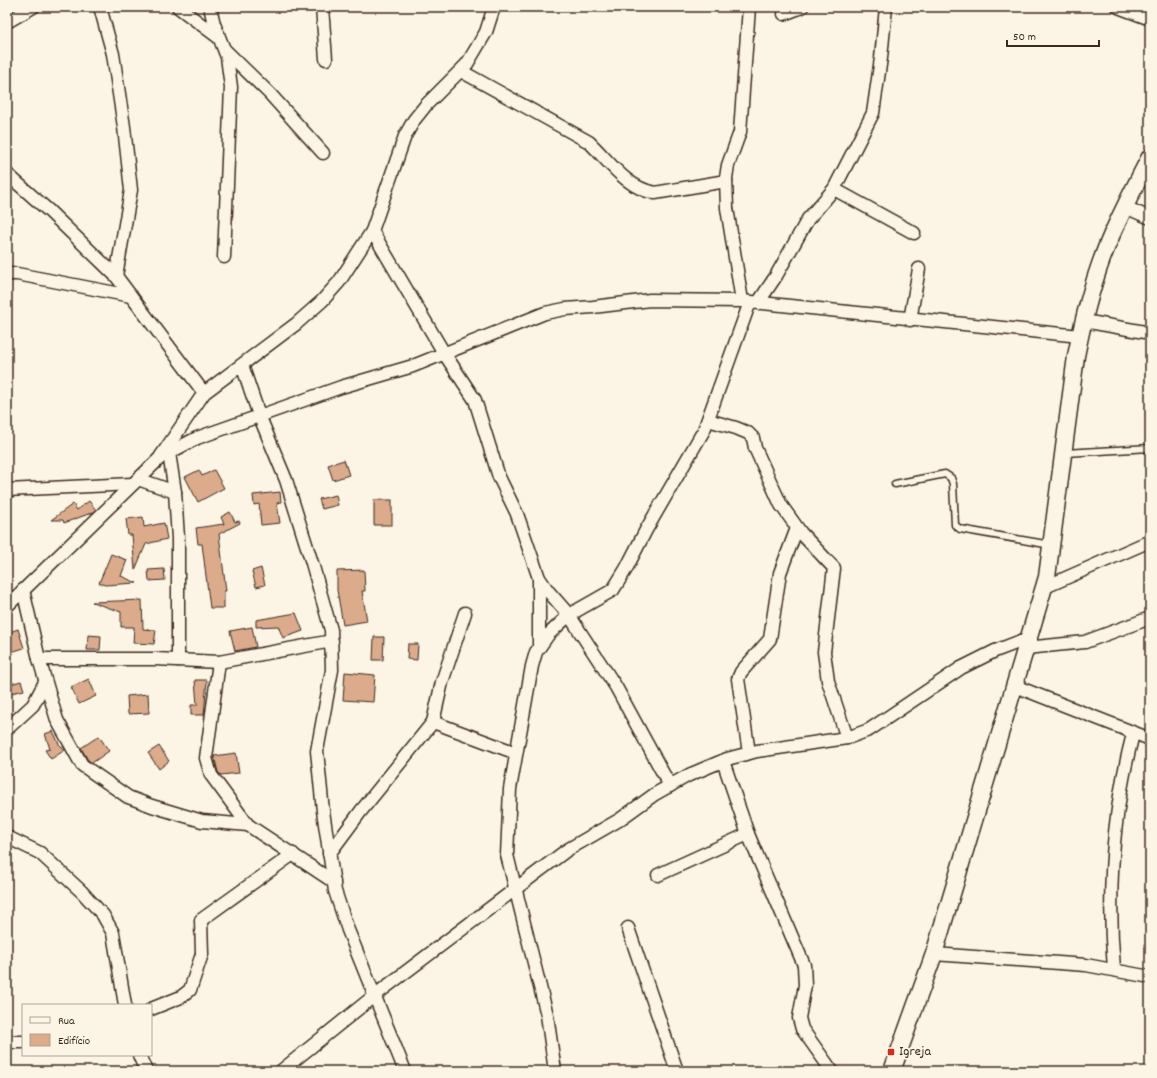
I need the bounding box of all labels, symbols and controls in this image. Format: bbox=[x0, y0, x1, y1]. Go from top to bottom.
scale bar bbox=[1007, 22, 1099, 48]
text: 50 m bbox=[1013, 29, 1036, 46]
legend bbox=[22, 1004, 152, 1056]
text: Rua bbox=[58, 1013, 75, 1030]
text: Edifício bbox=[58, 1033, 90, 1050]
place label: Igreja bbox=[899, 1042, 931, 1062]
marker: Igreja bbox=[886, 1047, 896, 1057]

